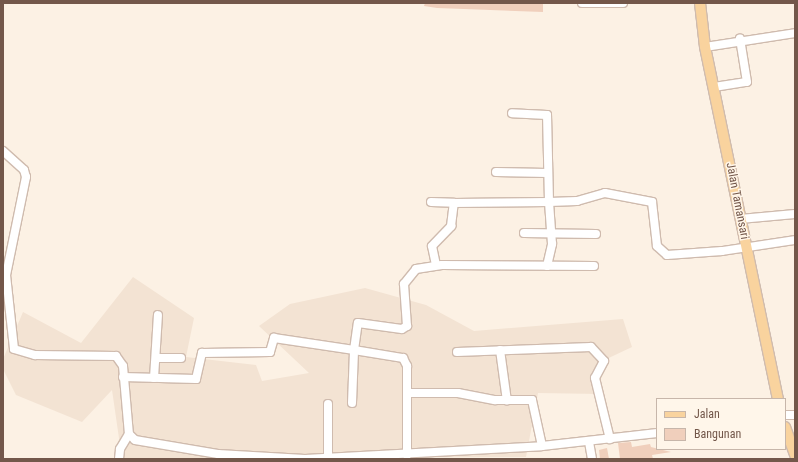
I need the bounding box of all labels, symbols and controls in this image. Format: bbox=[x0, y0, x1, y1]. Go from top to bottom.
street label: Jalan Tamansari bbox=[722, 161, 752, 241]
legend bbox=[656, 398, 786, 450]
text: Jalan bbox=[694, 407, 720, 421]
text: Bangunan bbox=[694, 427, 741, 441]

